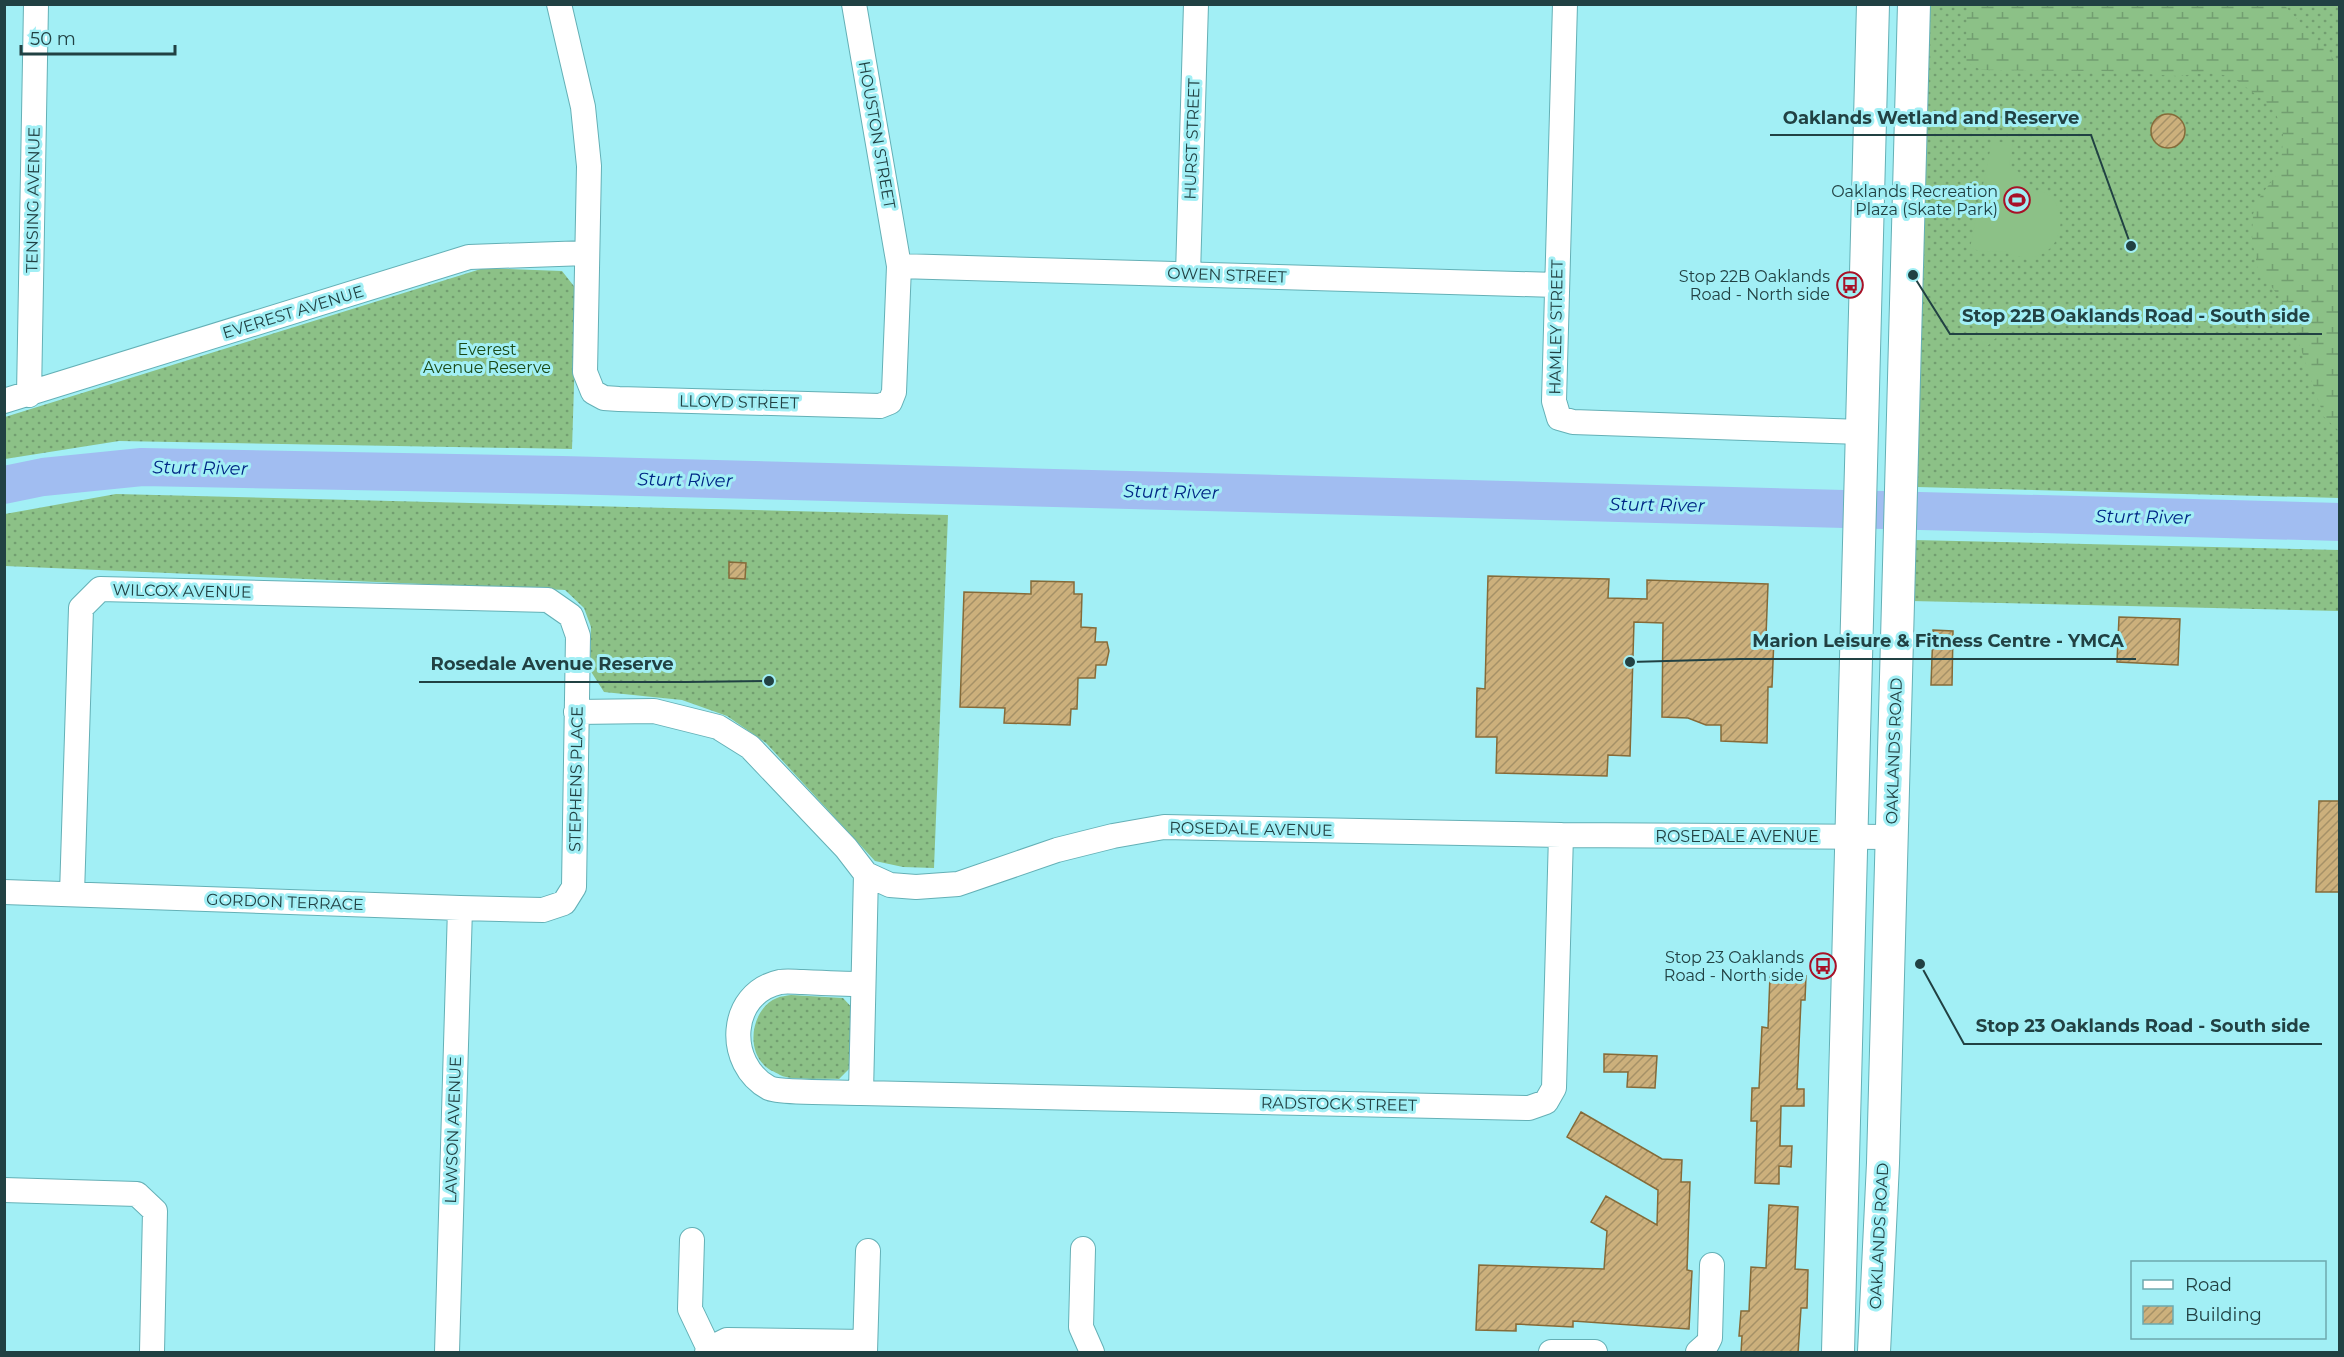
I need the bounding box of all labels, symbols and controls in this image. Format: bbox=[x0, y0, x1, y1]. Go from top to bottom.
scale bar bbox=[21, 18, 176, 56]
text: 50 m bbox=[30, 28, 76, 50]
street label: HOUSTON STREET bbox=[855, 60, 899, 211]
street label: HURST STREET bbox=[1180, 77, 1204, 200]
callout: Oaklands Wetland and Reserve bbox=[1770, 99, 2091, 135]
text: Oaklands Wetland and Reserve bbox=[1783, 107, 2079, 129]
street label: TENSING AVENUE bbox=[22, 127, 44, 273]
place label: Oaklands Recreation Plaza (Skate Park) bbox=[1831, 182, 1998, 219]
sports icon: Oaklands Recreation Plaza (Skate Park) bbox=[2002, 185, 2032, 215]
street label: HAMLEY STREET bbox=[1545, 258, 1567, 395]
street label: OWEN STREET bbox=[1167, 263, 1288, 287]
place label: Stop 22B Oaklands Road - North side bbox=[1679, 267, 1830, 304]
bus stop icon: Stop 22B Oaklands Road - North side bbox=[1835, 270, 1865, 300]
street label: EVEREST AVENUE bbox=[220, 282, 366, 342]
callout: Stop 22B Oaklands Road - South side bbox=[1950, 298, 2322, 334]
text: Stop 22B Oaklands Road - South side bbox=[1962, 305, 2310, 327]
park label: Everest Avenue Reserve bbox=[423, 340, 551, 377]
street label: LLOYD STREET bbox=[679, 391, 800, 413]
water label: Sturt River bbox=[152, 456, 249, 480]
water label: Sturt River bbox=[637, 468, 734, 492]
water label: Sturt River bbox=[1123, 480, 1220, 504]
water label: Sturt River bbox=[1609, 493, 1706, 517]
water label: Sturt River bbox=[2095, 505, 2192, 529]
street label: WILCOX AVENUE bbox=[112, 580, 252, 602]
callout: Marion Leisure & Fitness Centre - YMCA bbox=[1740, 623, 2136, 659]
text: Marion Leisure & Fitness Centre - YMCA bbox=[1752, 630, 2124, 652]
callout: Rosedale Avenue Reserve bbox=[419, 646, 686, 682]
text: Rosedale Avenue Reserve bbox=[430, 653, 674, 675]
street label: OAKLANDS ROAD bbox=[1882, 677, 1906, 825]
street label: STEPHENS PLACE bbox=[565, 706, 587, 852]
street label: ROSEDALE AVENUE bbox=[1169, 818, 1333, 840]
street label: ROSEDALE AVENUE bbox=[1655, 827, 1819, 846]
street label: GORDON TERRACE bbox=[206, 890, 364, 914]
place label: Stop 23 Oaklands Road - North side bbox=[1664, 948, 1804, 985]
bus stop icon: Stop 23 Oaklands Road - North side bbox=[1808, 951, 1838, 981]
callout: Stop 23 Oaklands Road - South side bbox=[1964, 1008, 2322, 1044]
text: Stop 23 Oaklands Road - South side bbox=[1976, 1015, 2310, 1037]
street label: LAWSON AVENUE bbox=[441, 1056, 465, 1204]
street label: RADSTOCK STREET bbox=[1261, 1093, 1418, 1115]
street label: OAKLANDS ROAD bbox=[1866, 1162, 1892, 1310]
legend bbox=[2131, 1261, 2326, 1339]
text: Road bbox=[2185, 1274, 2232, 1296]
text: Building bbox=[2185, 1304, 2262, 1326]

